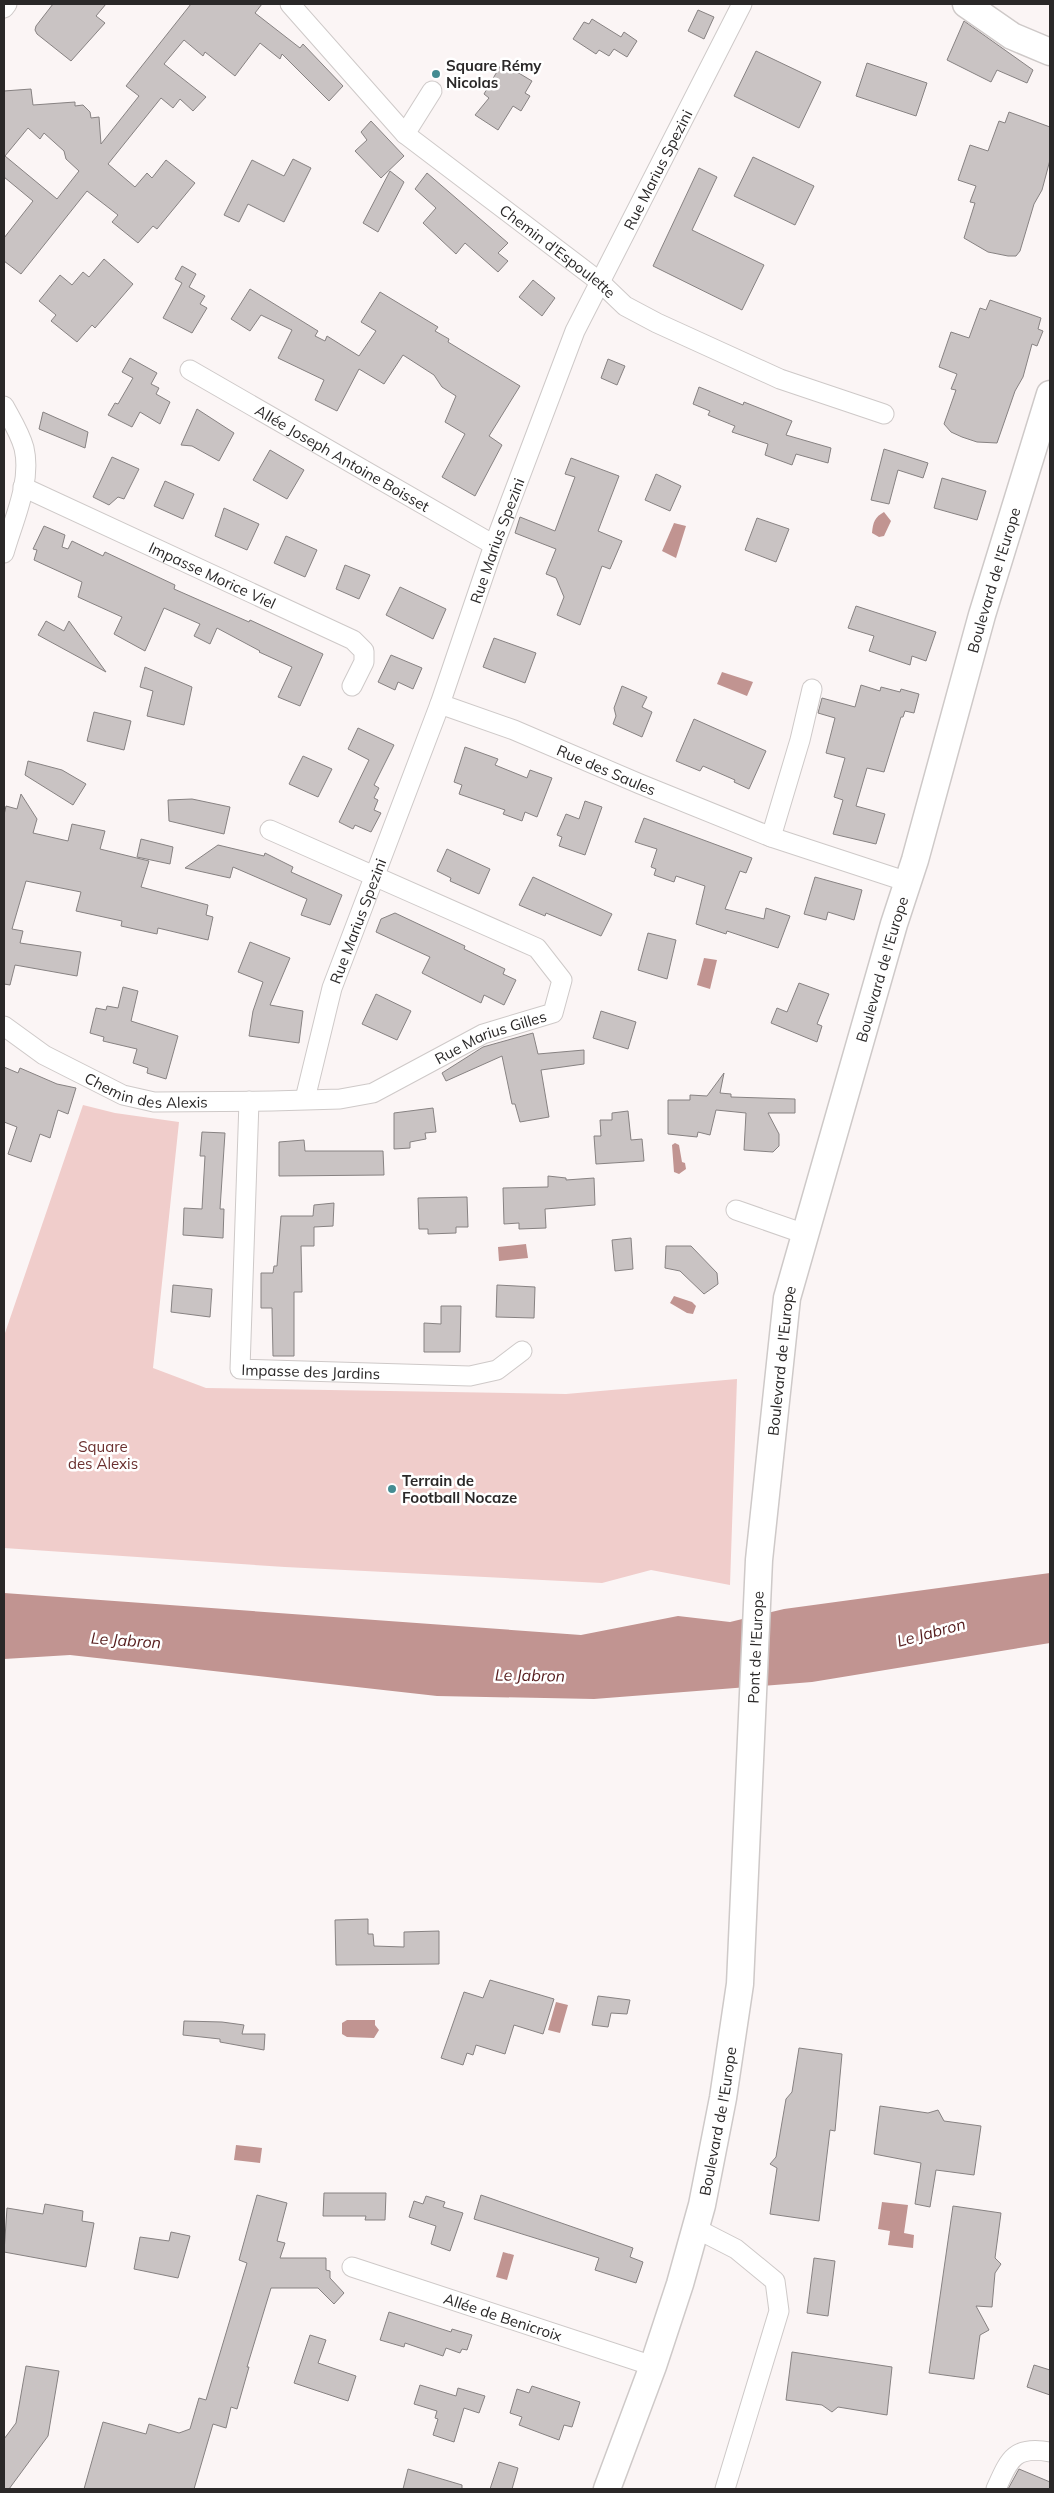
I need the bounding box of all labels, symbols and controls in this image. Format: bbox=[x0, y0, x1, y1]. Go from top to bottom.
place label: Square Rémy Nicolas bbox=[446, 56, 542, 92]
marker: Square Rémy Nicolas bbox=[430, 68, 442, 80]
street label: Rue Marius Spezini bbox=[619, 106, 696, 233]
street label: Chemin d'Espoulette bbox=[496, 200, 620, 302]
street label: Allée Joseph Antoine Boisset bbox=[252, 400, 433, 515]
street label: Rue Marius Spezini bbox=[465, 475, 528, 606]
street label: Boulevard de l'Europe bbox=[963, 505, 1024, 655]
street label: Impasse Morice Viel bbox=[146, 537, 279, 613]
street label: Rue des Saules bbox=[554, 740, 659, 799]
street label: Rue Marius Spezini bbox=[325, 856, 390, 986]
street label: Boulevard de l'Europe bbox=[851, 894, 912, 1044]
street label: Rue Marius Gilles bbox=[431, 1006, 549, 1068]
street label: Chemin des Alexis bbox=[82, 1068, 208, 1111]
street label: Boulevard de l'Europe bbox=[763, 1283, 800, 1437]
street label: Impasse des Jardins bbox=[241, 1360, 380, 1383]
park label: Square des Alexis bbox=[68, 1437, 138, 1473]
place label: Terrain de Football Nocaze bbox=[402, 1471, 517, 1507]
marker: Terrain de Football Nocaze bbox=[386, 1483, 398, 1495]
street label: Pont de l'Europe bbox=[743, 1591, 767, 1704]
water label: Le Jabron bbox=[895, 1613, 967, 1651]
water label: Le Jabron bbox=[90, 1628, 162, 1652]
water label: Le Jabron bbox=[495, 1664, 565, 1686]
street label: Boulevard de l'Europe bbox=[695, 2045, 740, 2197]
street label: Allée de Benicroix bbox=[442, 2288, 565, 2345]

